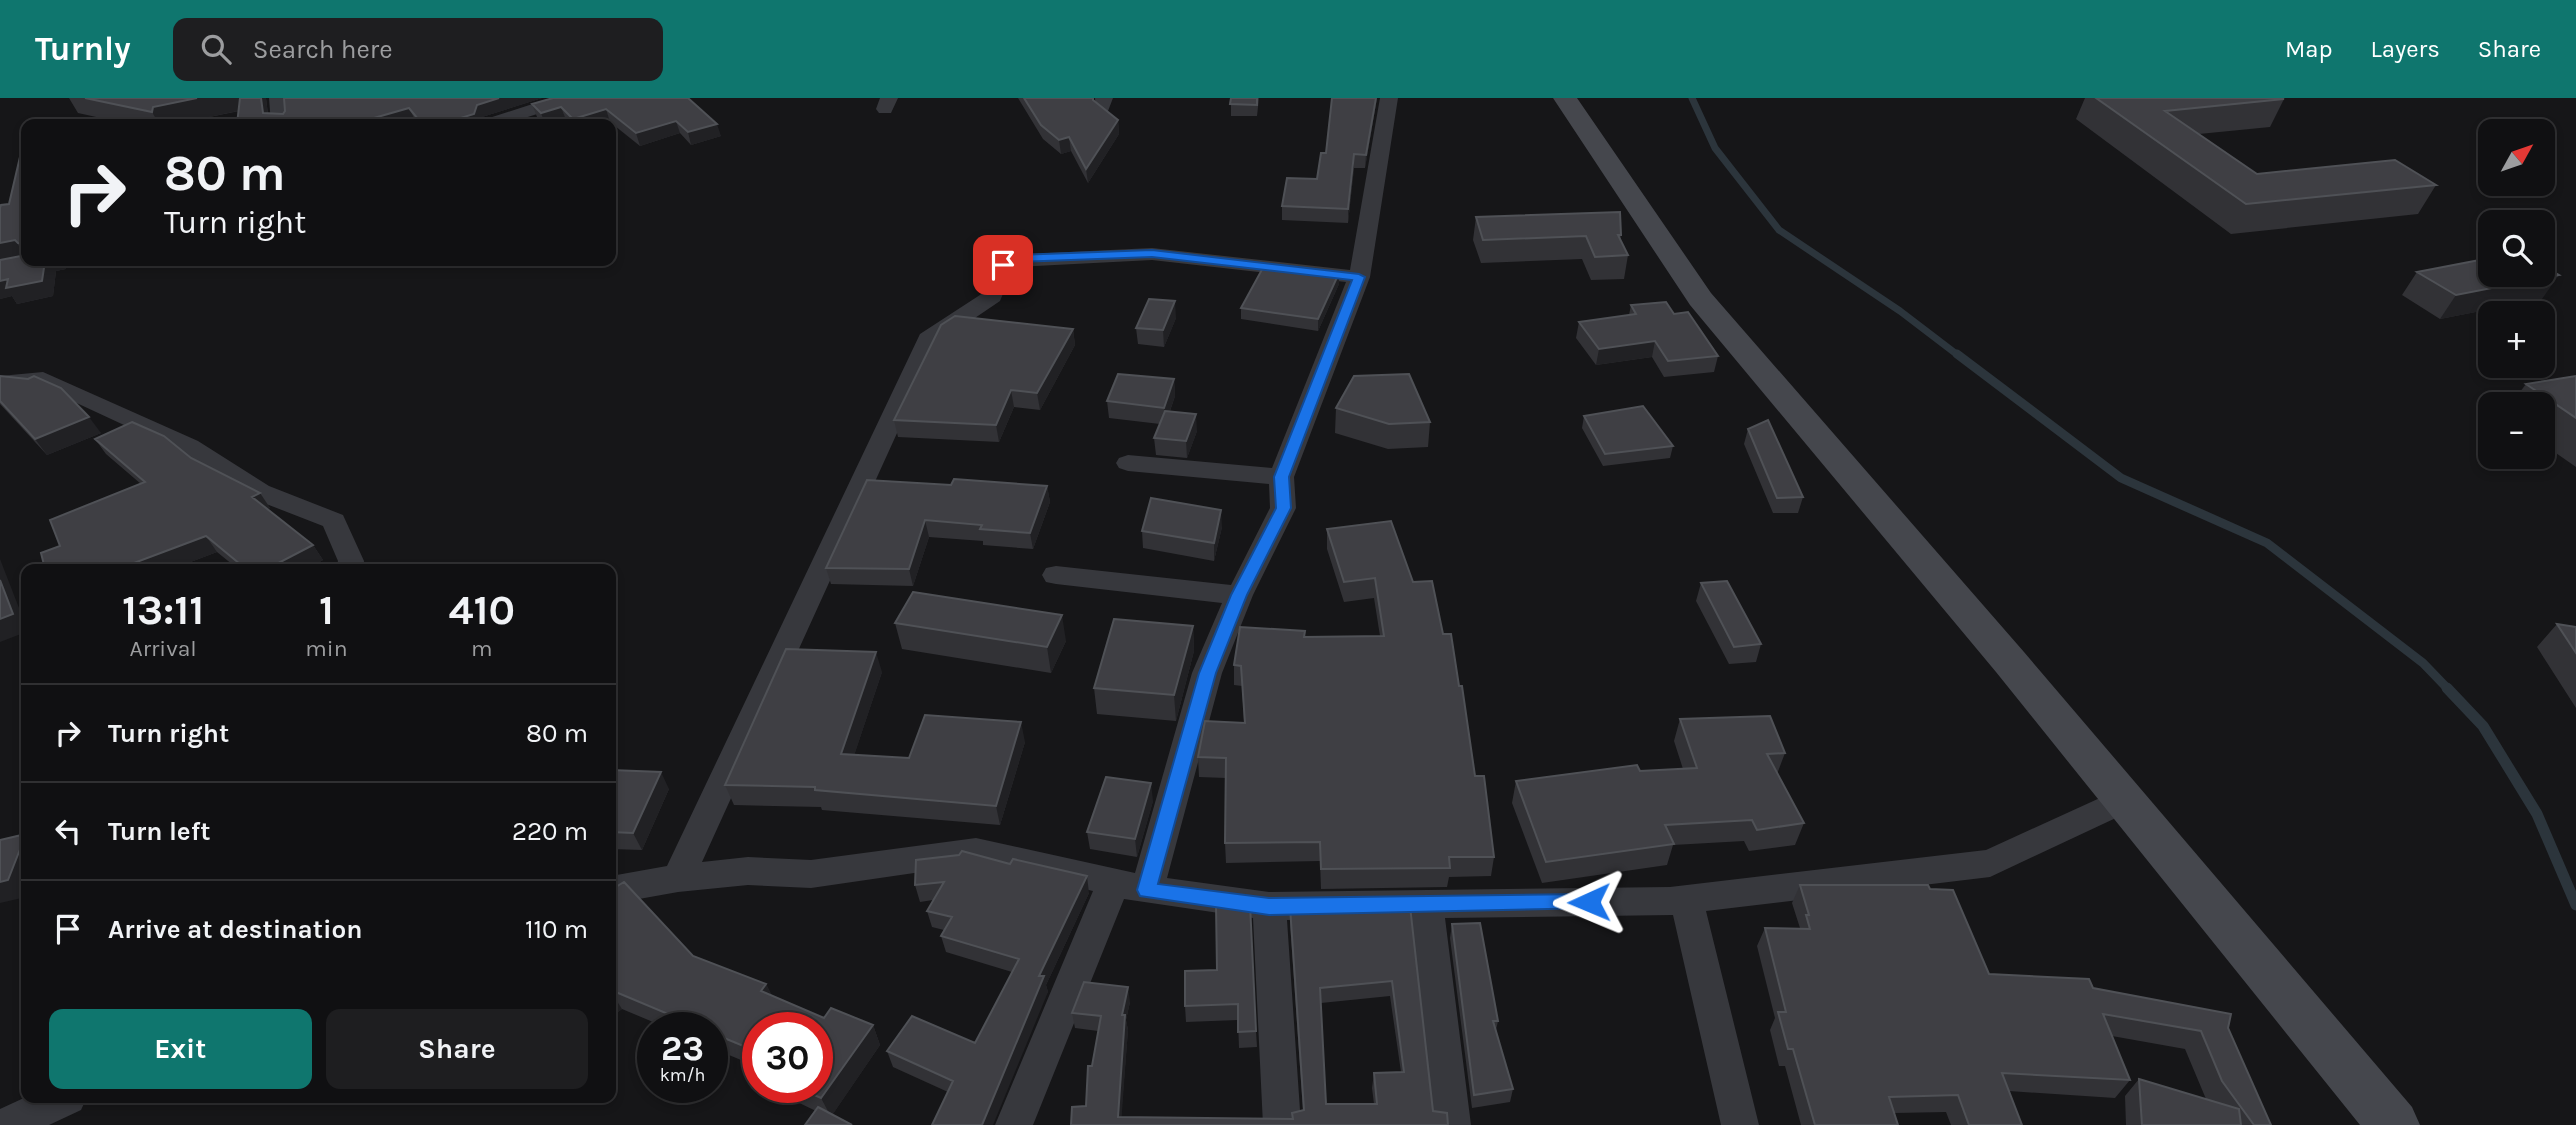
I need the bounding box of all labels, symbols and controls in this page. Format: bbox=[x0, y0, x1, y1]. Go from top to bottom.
search box bbox=[173, 18, 663, 81]
text: Turnly bbox=[35, 30, 131, 68]
icon: search bbox=[197, 30, 235, 68]
text: Search here bbox=[253, 34, 393, 65]
text: Map bbox=[2285, 35, 2333, 63]
text: Layers bbox=[2371, 35, 2440, 63]
text: Share bbox=[2478, 35, 2541, 63]
north arrow bbox=[2478, 119, 2555, 196]
map controls bbox=[2478, 119, 2555, 469]
text: 80 m bbox=[164, 145, 286, 202]
icon: right bbox=[49, 147, 140, 238]
text: Turn right bbox=[164, 204, 306, 241]
button: search bbox=[2478, 210, 2555, 287]
pin bbox=[973, 235, 1033, 295]
icon: arrive bbox=[984, 246, 1022, 284]
button: + bbox=[2478, 301, 2555, 378]
button: − bbox=[2478, 392, 2555, 469]
text: 13:11 bbox=[122, 585, 204, 635]
text: 1 bbox=[319, 585, 334, 635]
text: 410 bbox=[449, 585, 515, 635]
text: Arrival bbox=[129, 635, 197, 662]
text: min bbox=[305, 635, 348, 662]
text: m bbox=[471, 635, 493, 662]
icon: right bbox=[49, 714, 87, 752]
text: Turn right bbox=[108, 718, 229, 749]
text: 80 m bbox=[526, 718, 588, 749]
icon: left bbox=[49, 812, 87, 850]
text: Turn left bbox=[108, 816, 210, 847]
text: 220 m bbox=[512, 816, 588, 847]
position arrow bbox=[1552, 865, 1626, 939]
icon: arrive bbox=[49, 910, 87, 948]
text: Arrive at destination bbox=[108, 914, 362, 945]
text: 110 m bbox=[525, 914, 588, 945]
button: Exit bbox=[49, 1009, 312, 1089]
button: Share bbox=[326, 1009, 588, 1089]
speed limit sign: 30 bbox=[742, 1012, 833, 1103]
text: 23 bbox=[661, 1028, 704, 1069]
text: km/h bbox=[660, 1064, 705, 1086]

